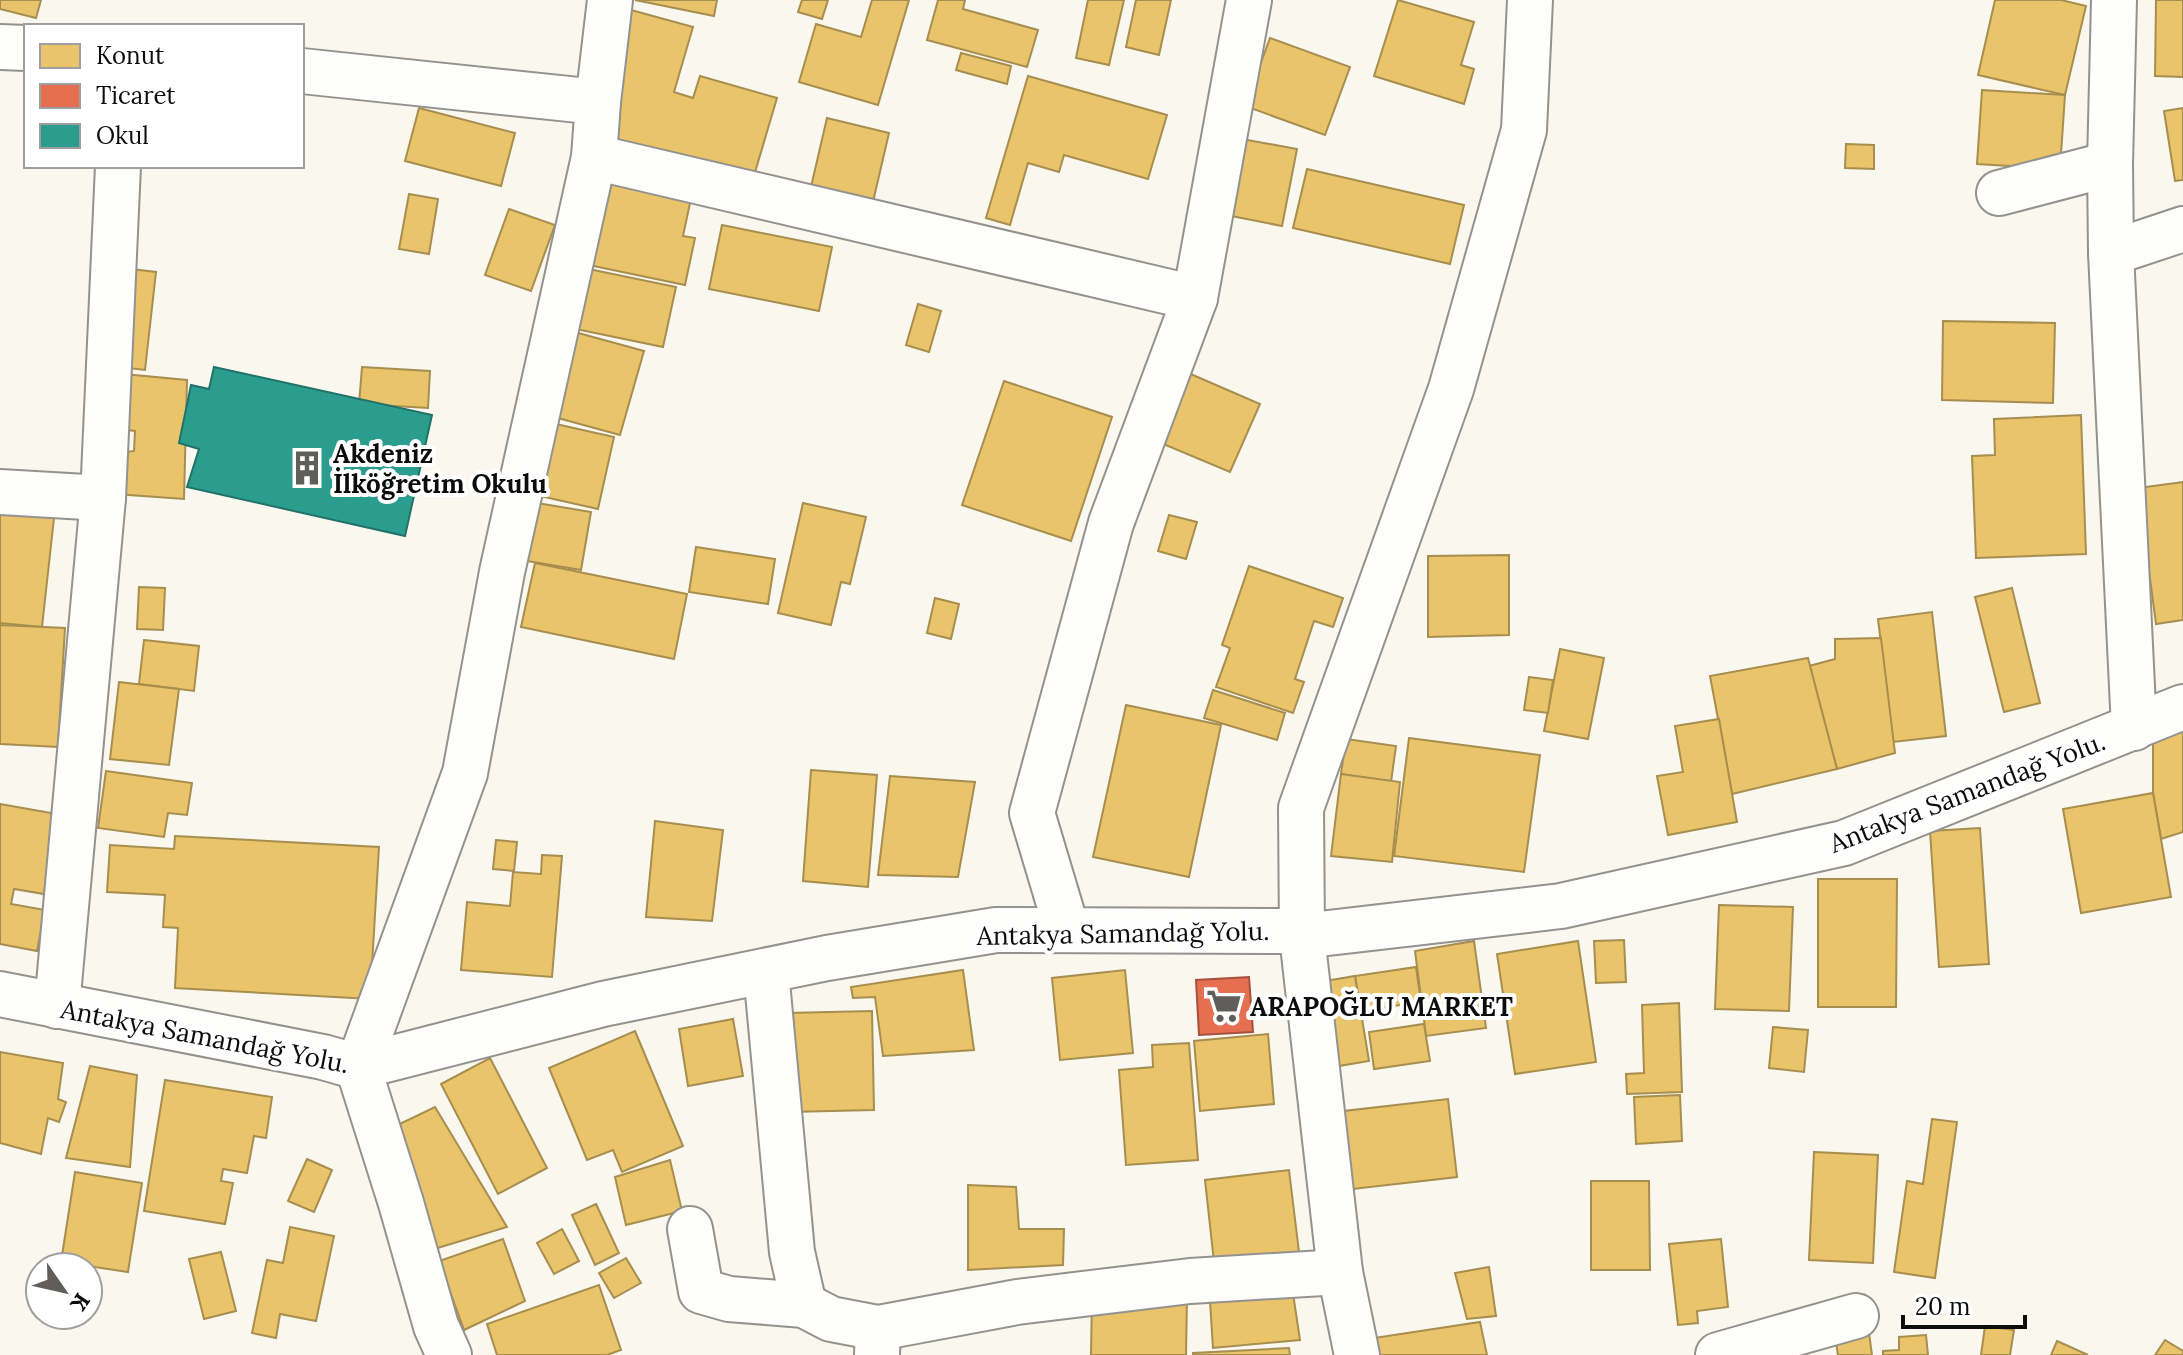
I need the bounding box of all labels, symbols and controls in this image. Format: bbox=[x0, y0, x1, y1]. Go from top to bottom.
legend bbox=[24, 24, 304, 168]
text: Konut bbox=[96, 40, 165, 71]
text: Ticaret bbox=[96, 80, 176, 111]
text: Okul bbox=[96, 120, 149, 151]
place label: Akdeniz İlköğretim Okulu bbox=[333, 437, 547, 500]
building icon: Akdeniz İlköğretim Okulu bbox=[288, 449, 326, 487]
street label: Antakya Samandağ Yolu. bbox=[1823, 724, 2110, 860]
street label: Antakya Samandağ Yolu. bbox=[975, 914, 1270, 952]
supermarket icon: ARAPOĞLU MARKET bbox=[1205, 987, 1243, 1025]
place label: ARAPOĞLU MARKET bbox=[1250, 990, 1513, 1023]
street label: Antakya Samandağ Yolu. bbox=[57, 992, 352, 1080]
north arrow bbox=[24, 1251, 104, 1331]
scale bar bbox=[1903, 1279, 2025, 1329]
text: K bbox=[64, 1288, 97, 1317]
text: 20 m bbox=[1915, 1291, 1971, 1322]

